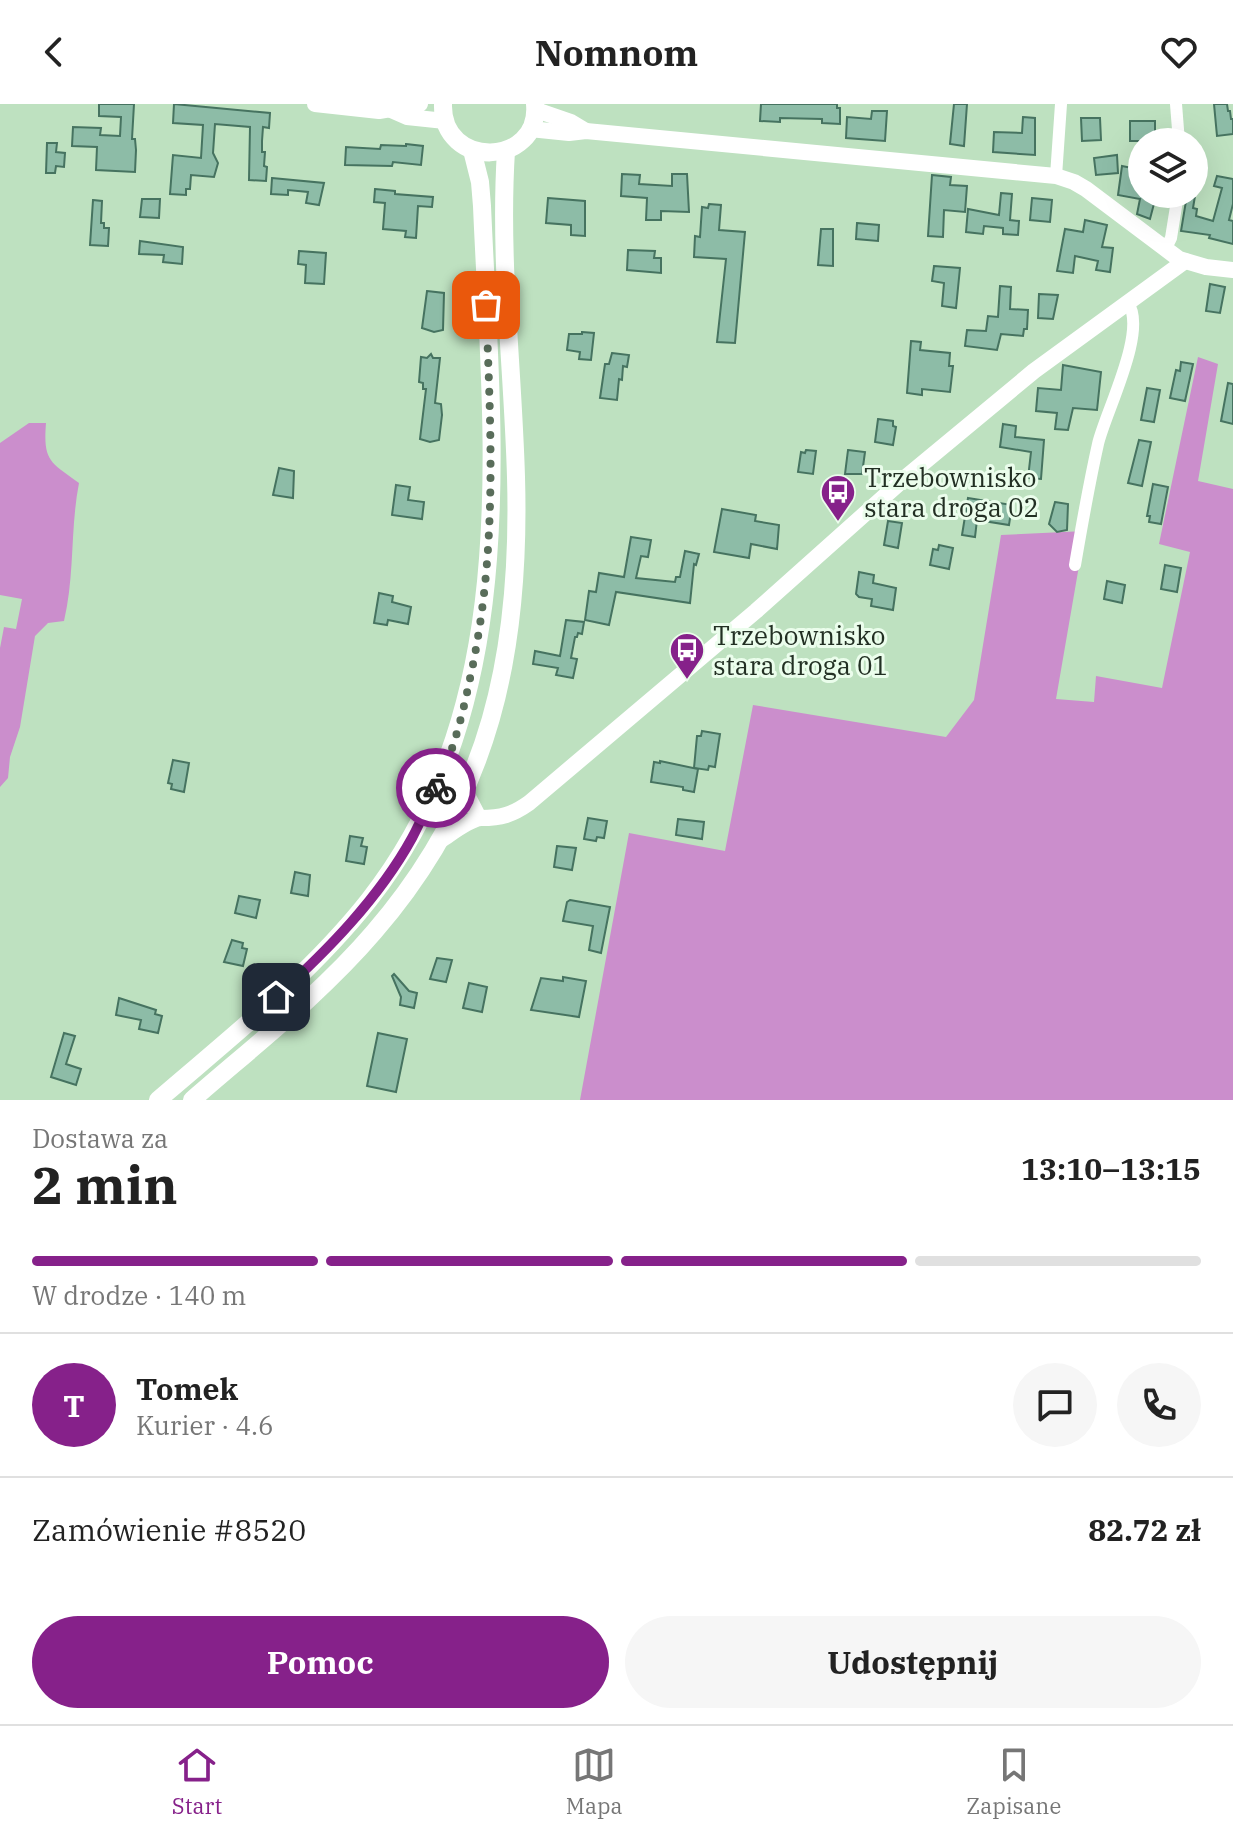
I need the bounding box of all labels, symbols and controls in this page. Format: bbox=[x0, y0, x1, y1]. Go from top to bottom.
text: Nomnom bbox=[535, 29, 698, 76]
icon: back bbox=[32, 30, 76, 74]
icon: heart bbox=[1157, 30, 1201, 74]
map controls bbox=[1128, 128, 1208, 208]
button: layers bbox=[1128, 128, 1208, 208]
pin bbox=[452, 271, 520, 339]
icon: bag bbox=[464, 283, 508, 327]
place label: Trzebownisko stara droga 02 bbox=[864, 460, 1039, 524]
bus stop icon: Trzebownisko stara droga 02 bbox=[819, 473, 857, 523]
place label: Trzebownisko stara droga 01 bbox=[713, 618, 888, 682]
bus stop icon: Trzebownisko stara droga 01 bbox=[668, 631, 706, 681]
courier bbox=[396, 748, 476, 828]
icon: bike bbox=[414, 766, 458, 810]
pin bbox=[242, 963, 310, 1031]
icon: home bbox=[254, 975, 298, 1019]
text: Dostawa za bbox=[32, 1121, 168, 1155]
text: 13:10–13:15 bbox=[1021, 1149, 1201, 1188]
text: 2 min bbox=[32, 1151, 178, 1218]
text: W drodze · 140 m bbox=[32, 1278, 246, 1312]
button: chat bbox=[1013, 1363, 1097, 1447]
button: phone bbox=[1117, 1363, 1201, 1447]
text: Tomek bbox=[136, 1369, 238, 1408]
text: T bbox=[63, 1386, 85, 1425]
text: Kurier · 4.6 bbox=[136, 1408, 274, 1442]
text: Zamówienie #8520 bbox=[32, 1510, 306, 1549]
text: 82.72 zł bbox=[1088, 1510, 1201, 1549]
button: Pomoc bbox=[32, 1616, 609, 1708]
button: Udostępnij bbox=[625, 1616, 1201, 1708]
tab: Start bbox=[172, 1743, 222, 1820]
tab: Mapa bbox=[566, 1743, 623, 1820]
tab: Zapisane bbox=[966, 1743, 1061, 1820]

